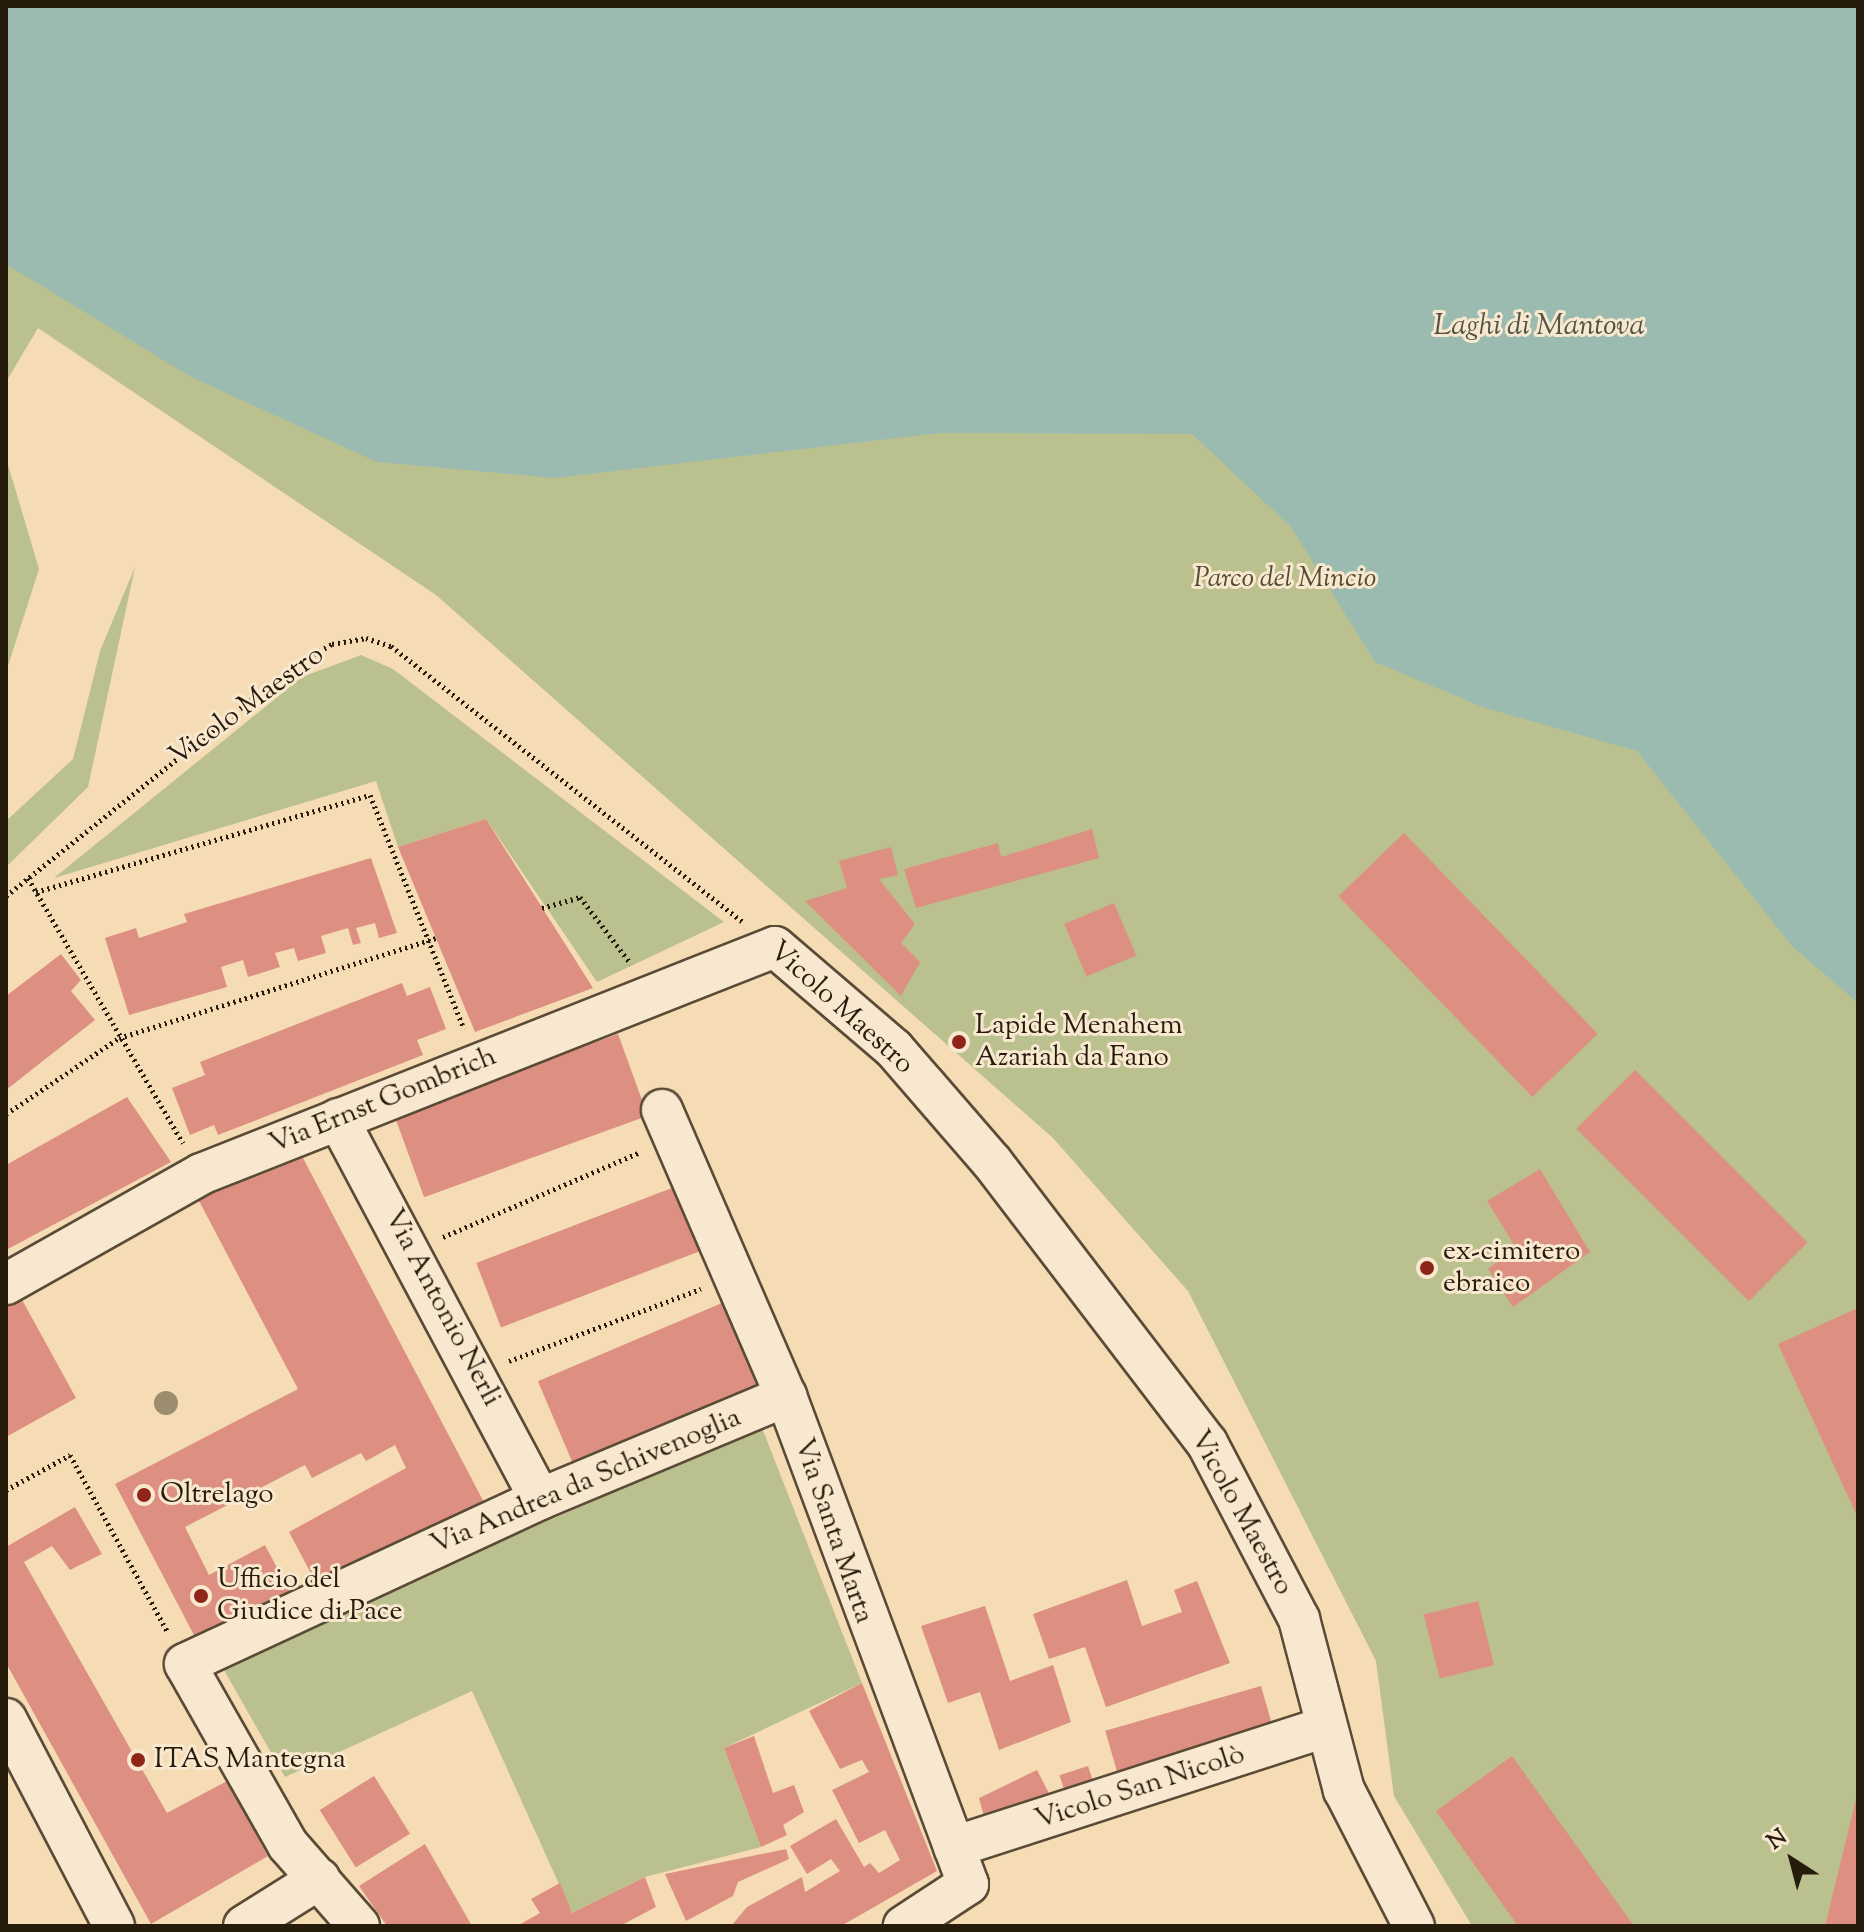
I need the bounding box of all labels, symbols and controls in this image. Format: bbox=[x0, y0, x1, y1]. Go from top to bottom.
water label: Laghi di Mantova bbox=[1433, 309, 1645, 345]
park label: Parco del Mincio bbox=[1194, 562, 1376, 596]
street label: Vicolo Maestro bbox=[163, 639, 331, 773]
street label: Vicolo Maestro bbox=[762, 934, 920, 1082]
place label: Lapide Menahem Azariah da Fano bbox=[975, 1009, 1183, 1075]
marker: Lapide Menahem Azariah da Fano bbox=[950, 1033, 968, 1051]
street label: Via Ernst Gombrich bbox=[265, 1040, 501, 1162]
street label: Via Antonio Nerli bbox=[376, 1204, 508, 1412]
place label: ex-cimitero ebraico bbox=[1443, 1235, 1580, 1301]
marker: ex-cimitero ebraico bbox=[1418, 1259, 1436, 1277]
street label: Via Andrea da Schivenoglia bbox=[426, 1401, 746, 1563]
street label: Vicolo Maestro bbox=[1182, 1425, 1300, 1601]
street label: Via Santa Marta bbox=[786, 1434, 880, 1628]
place label: Oltrelago bbox=[160, 1478, 274, 1512]
marker: Oltrelago bbox=[135, 1486, 153, 1504]
place label: Ufficio del Giudice di Pace bbox=[217, 1563, 402, 1629]
marker: Ufficio del Giudice di Pace bbox=[192, 1587, 210, 1605]
street label: Vicolo San Nicolò bbox=[1031, 1738, 1249, 1838]
place label: ITAS Mantegna bbox=[154, 1743, 346, 1777]
marker: ITAS Mantegna bbox=[129, 1751, 147, 1769]
north arrow bbox=[1752, 1820, 1832, 1900]
text: N bbox=[1761, 1822, 1794, 1859]

